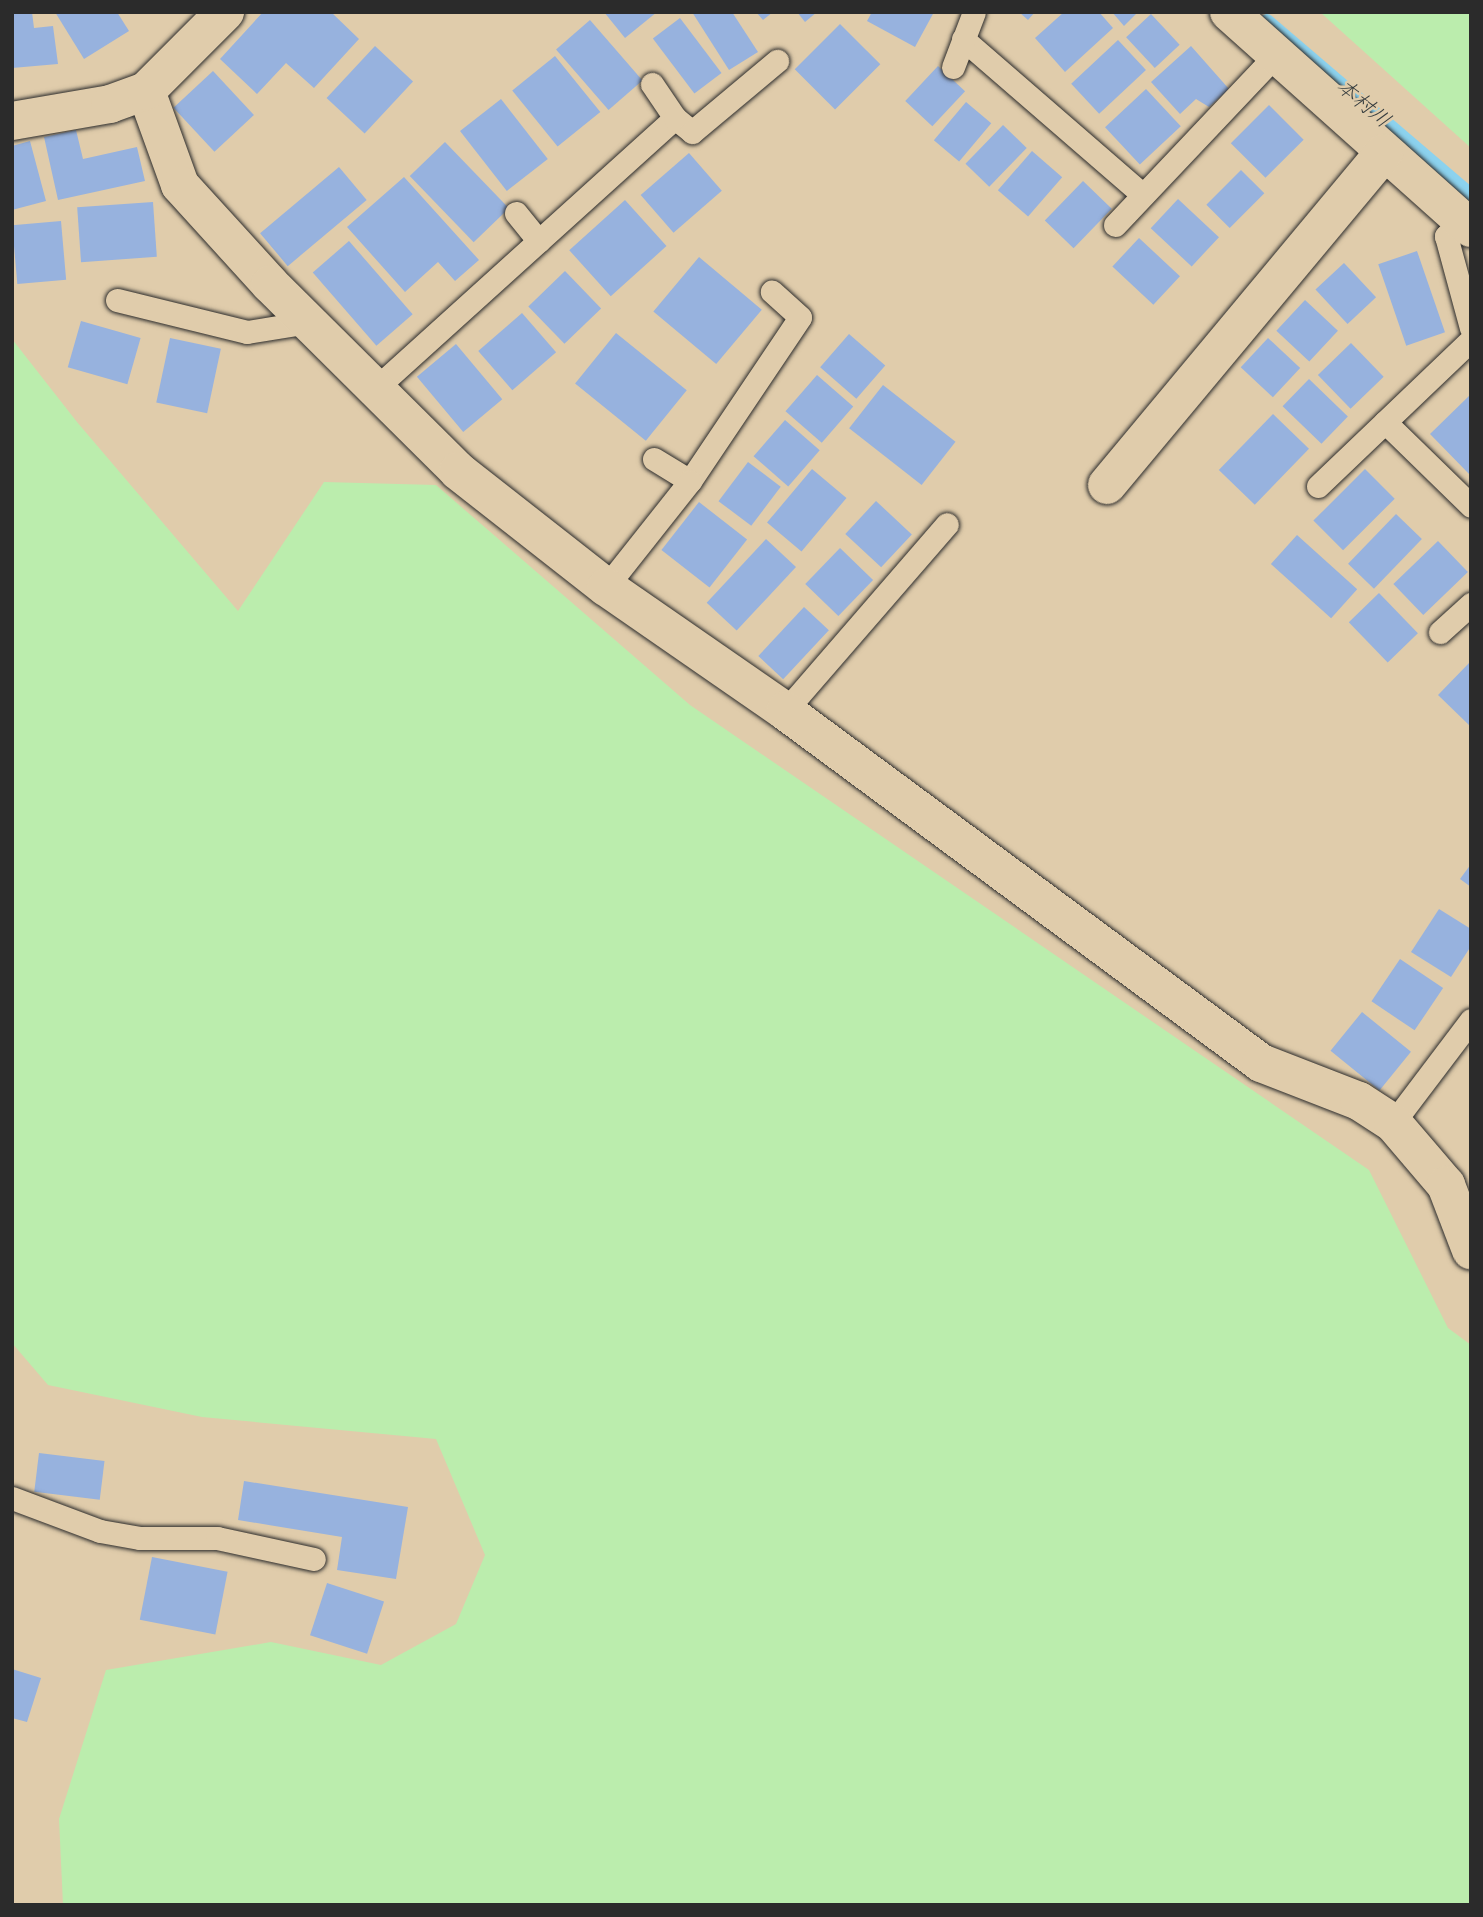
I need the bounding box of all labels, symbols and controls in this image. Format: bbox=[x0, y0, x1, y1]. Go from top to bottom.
water label: 本村川 bbox=[1332, 73, 1396, 133]

